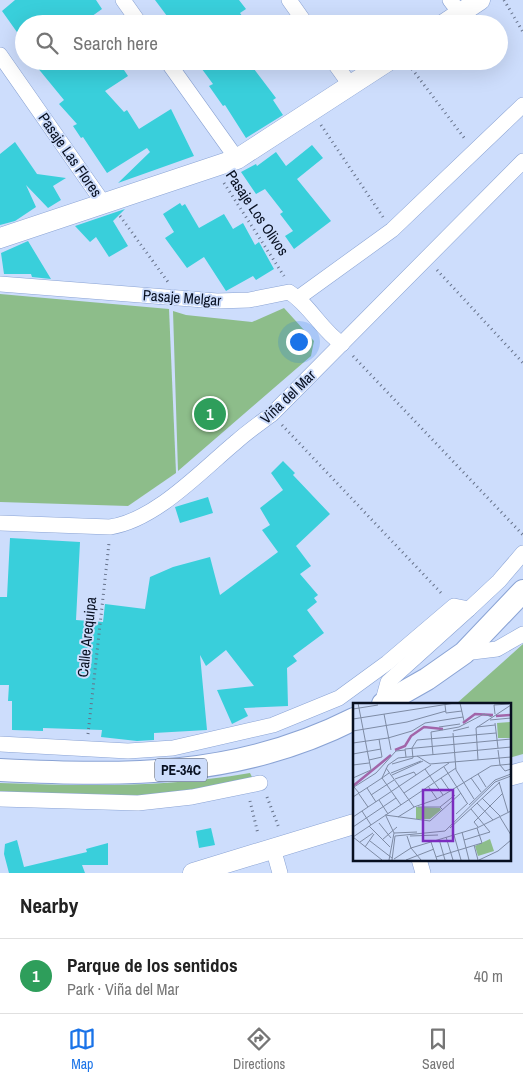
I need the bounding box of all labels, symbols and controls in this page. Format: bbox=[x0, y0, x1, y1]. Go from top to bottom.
search box bbox=[15, 15, 508, 70]
icon: search bbox=[33, 29, 61, 57]
text: Search here bbox=[73, 30, 158, 56]
street label: Pasaje Las Flores bbox=[34, 108, 107, 201]
street label: Pasaje Los Olivos bbox=[221, 166, 294, 260]
street label: Pasaje Melgar bbox=[142, 284, 222, 311]
your location bbox=[286, 329, 312, 355]
street label: Viña del Mar bbox=[255, 365, 320, 428]
pin: 1 bbox=[194, 395, 226, 433]
street label: Calle Arequipa bbox=[72, 596, 101, 678]
inset map bbox=[353, 703, 510, 860]
road number: PE-34C bbox=[155, 758, 207, 782]
text: Nearby bbox=[20, 891, 78, 920]
text: Parque de los sentidos bbox=[67, 952, 238, 978]
text: 1 bbox=[32, 965, 40, 987]
text: 40 m bbox=[474, 965, 503, 987]
text: Park · Viña del Mar bbox=[67, 978, 179, 1000]
tab: Map bbox=[68, 1025, 96, 1073]
tab: Directions bbox=[233, 1025, 285, 1073]
tab: Saved bbox=[422, 1025, 455, 1073]

